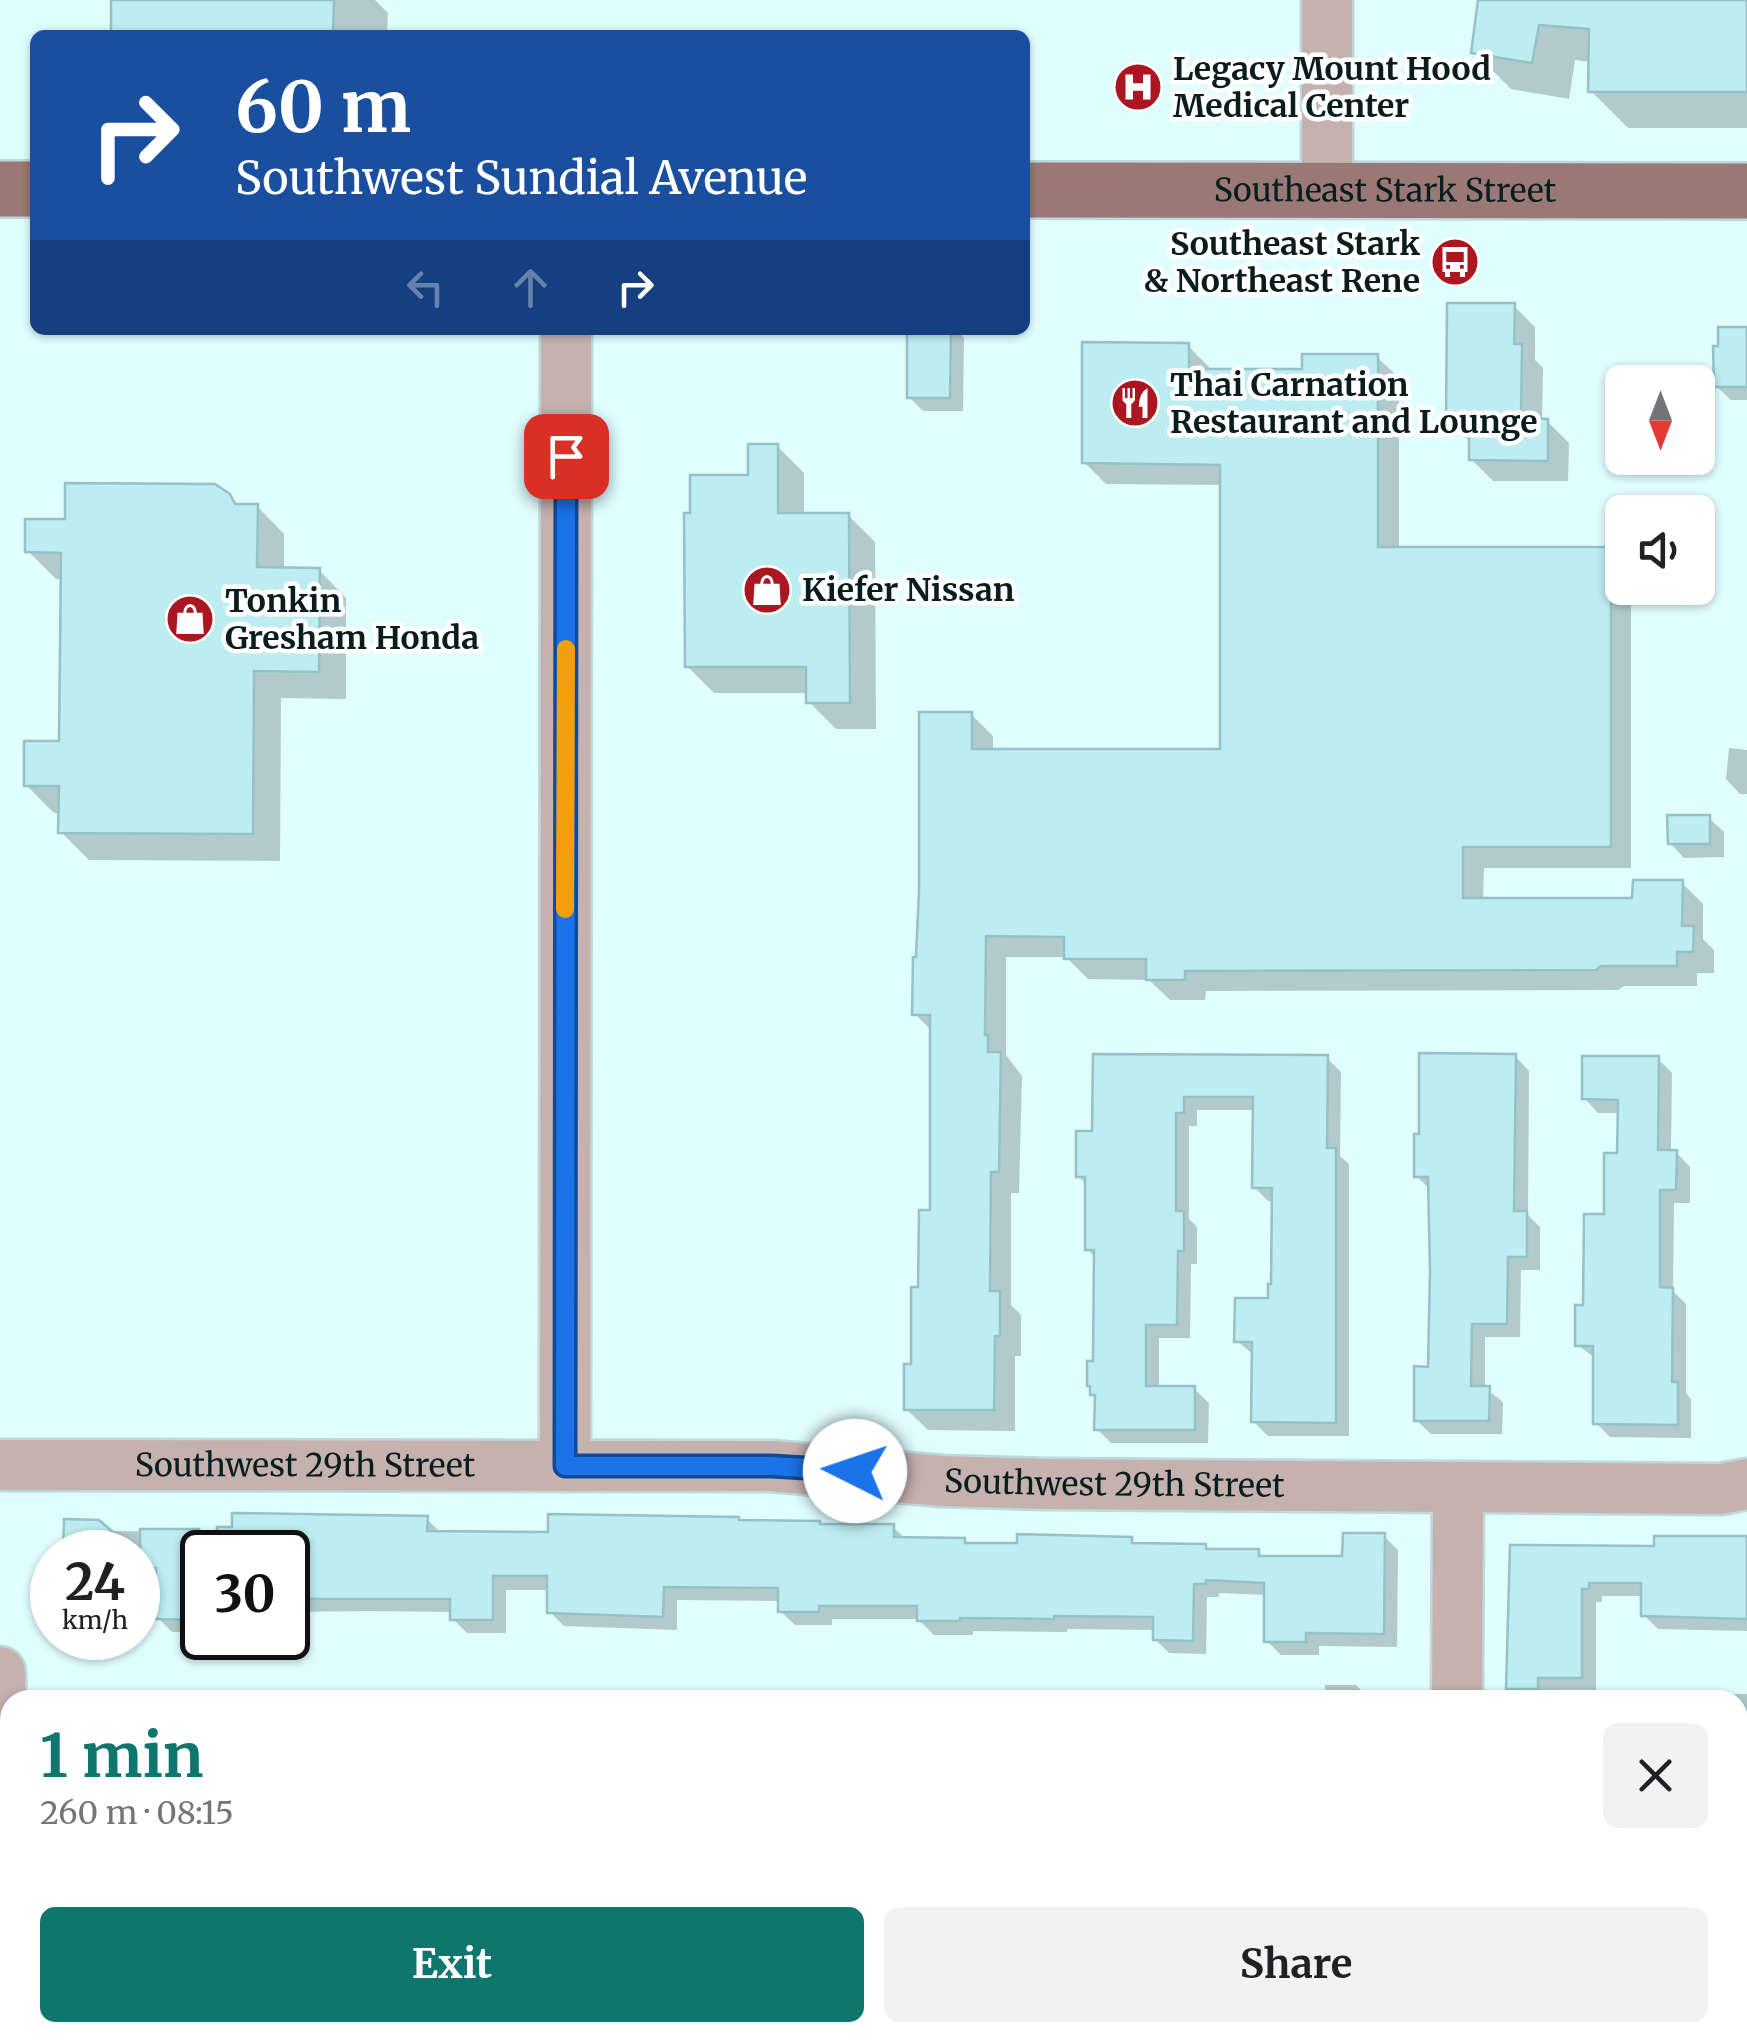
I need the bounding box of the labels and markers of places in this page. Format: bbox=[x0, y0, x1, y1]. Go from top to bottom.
place label: Legacy Mount Hood Medical Center bbox=[1173, 49, 1491, 126]
hospital icon: Legacy Mount Hood Medical Center bbox=[1112, 61, 1164, 113]
place label: Southeast Stark & Northeast Rene bbox=[1144, 224, 1420, 301]
bus stop icon: Southeast Stark & Northeast Rene bbox=[1429, 236, 1481, 288]
place label: Thai Carnation Restaurant and Lounge bbox=[1170, 365, 1538, 442]
restaurant icon: Thai Carnation Restaurant and Lounge bbox=[1109, 377, 1161, 429]
pin bbox=[524, 414, 609, 499]
shop icon: Kiefer Nissan bbox=[741, 564, 793, 616]
place label: Kiefer Nissan bbox=[802, 570, 1015, 610]
place label: Tonkin Gresham Honda bbox=[225, 581, 479, 658]
shop icon: Tonkin Gresham Honda bbox=[164, 593, 216, 645]

